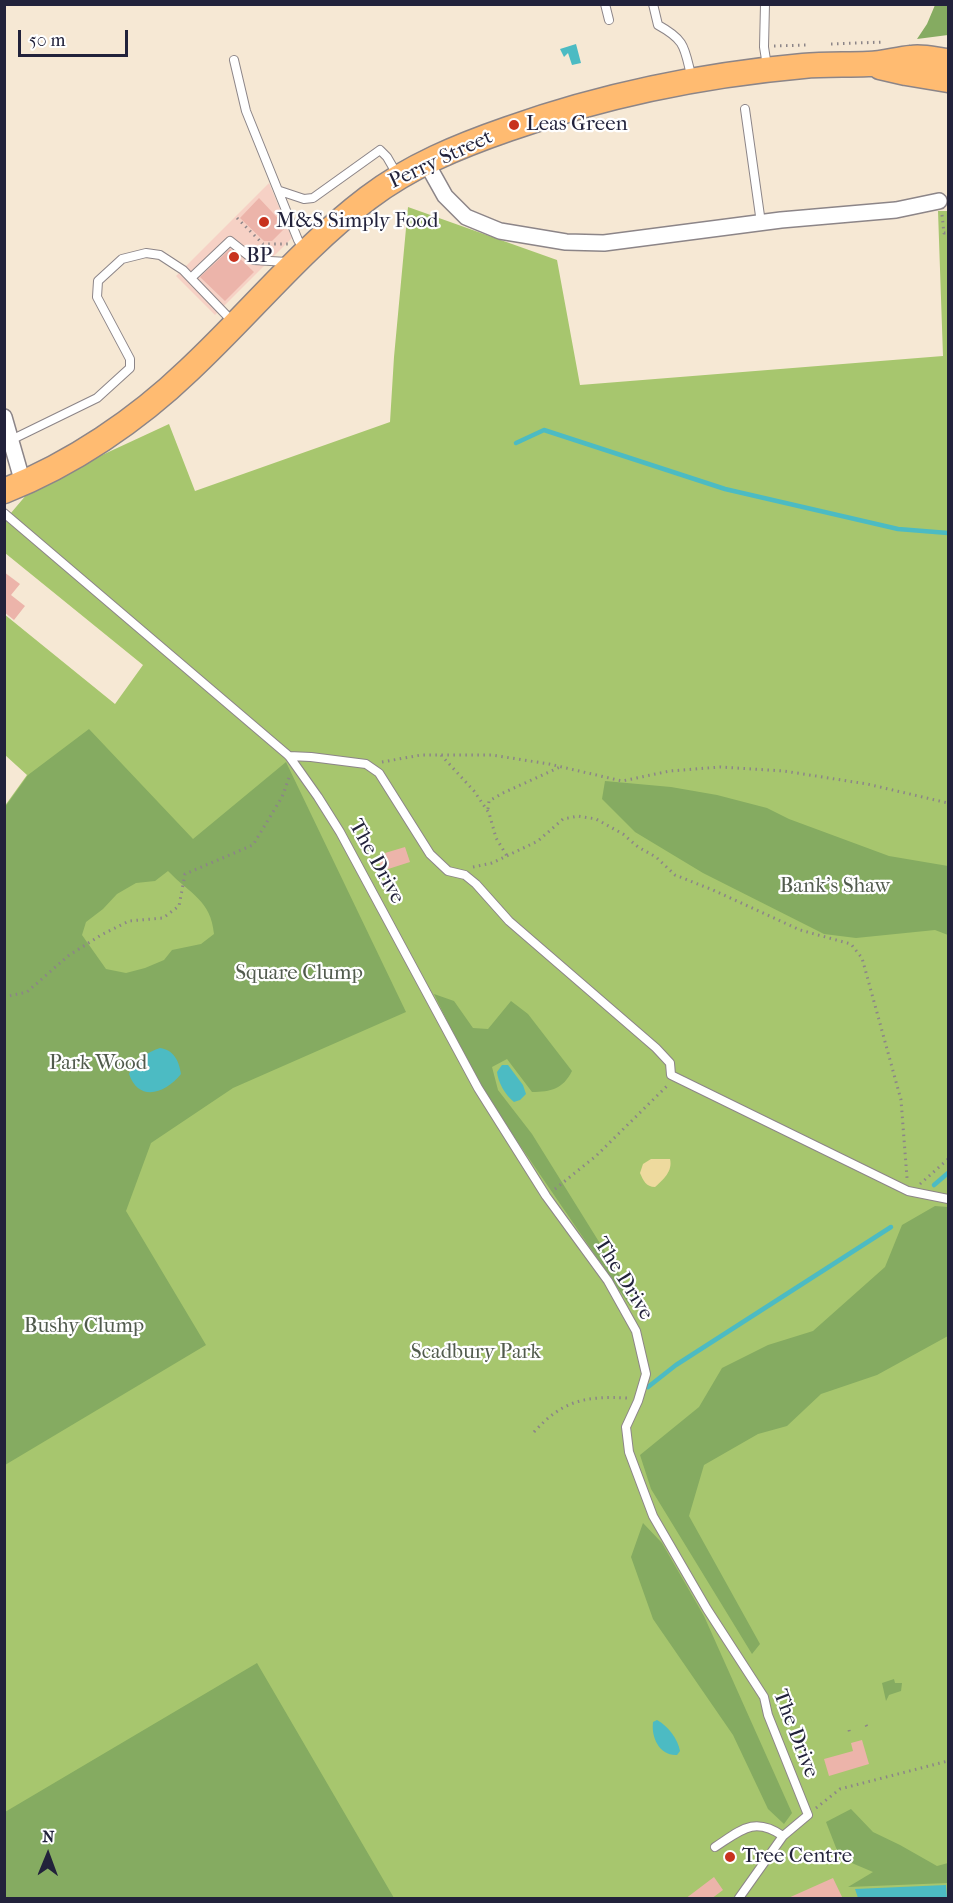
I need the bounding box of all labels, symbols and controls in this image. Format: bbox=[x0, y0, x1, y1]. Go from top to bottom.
scale bar bbox=[21, 18, 130, 56]
text: 50 m bbox=[29, 30, 65, 51]
place label: Leas Green bbox=[526, 112, 628, 138]
marker: Leas Green bbox=[507, 118, 521, 132]
street label: Perry Street bbox=[385, 125, 497, 195]
place label: M&S Simply Food bbox=[276, 209, 438, 235]
marker: M&S Simply Food bbox=[257, 215, 271, 229]
place label: BP bbox=[246, 244, 272, 270]
marker: BP bbox=[227, 250, 241, 264]
street label: The Drive bbox=[343, 815, 409, 909]
park label: Bank's Shaw bbox=[780, 874, 890, 900]
park label: Square Clump bbox=[235, 961, 363, 987]
park label: Park Wood bbox=[49, 1051, 147, 1077]
street label: The Drive bbox=[588, 1233, 658, 1325]
park label: Bushy Clump bbox=[24, 1314, 144, 1340]
park label: Scadbury Park bbox=[411, 1340, 541, 1366]
street label: The Drive bbox=[767, 1686, 823, 1782]
north arrow bbox=[18, 1825, 78, 1885]
text: N bbox=[42, 1827, 55, 1846]
place label: Tree Centre bbox=[742, 1844, 852, 1870]
marker: Tree Centre bbox=[723, 1850, 737, 1864]

